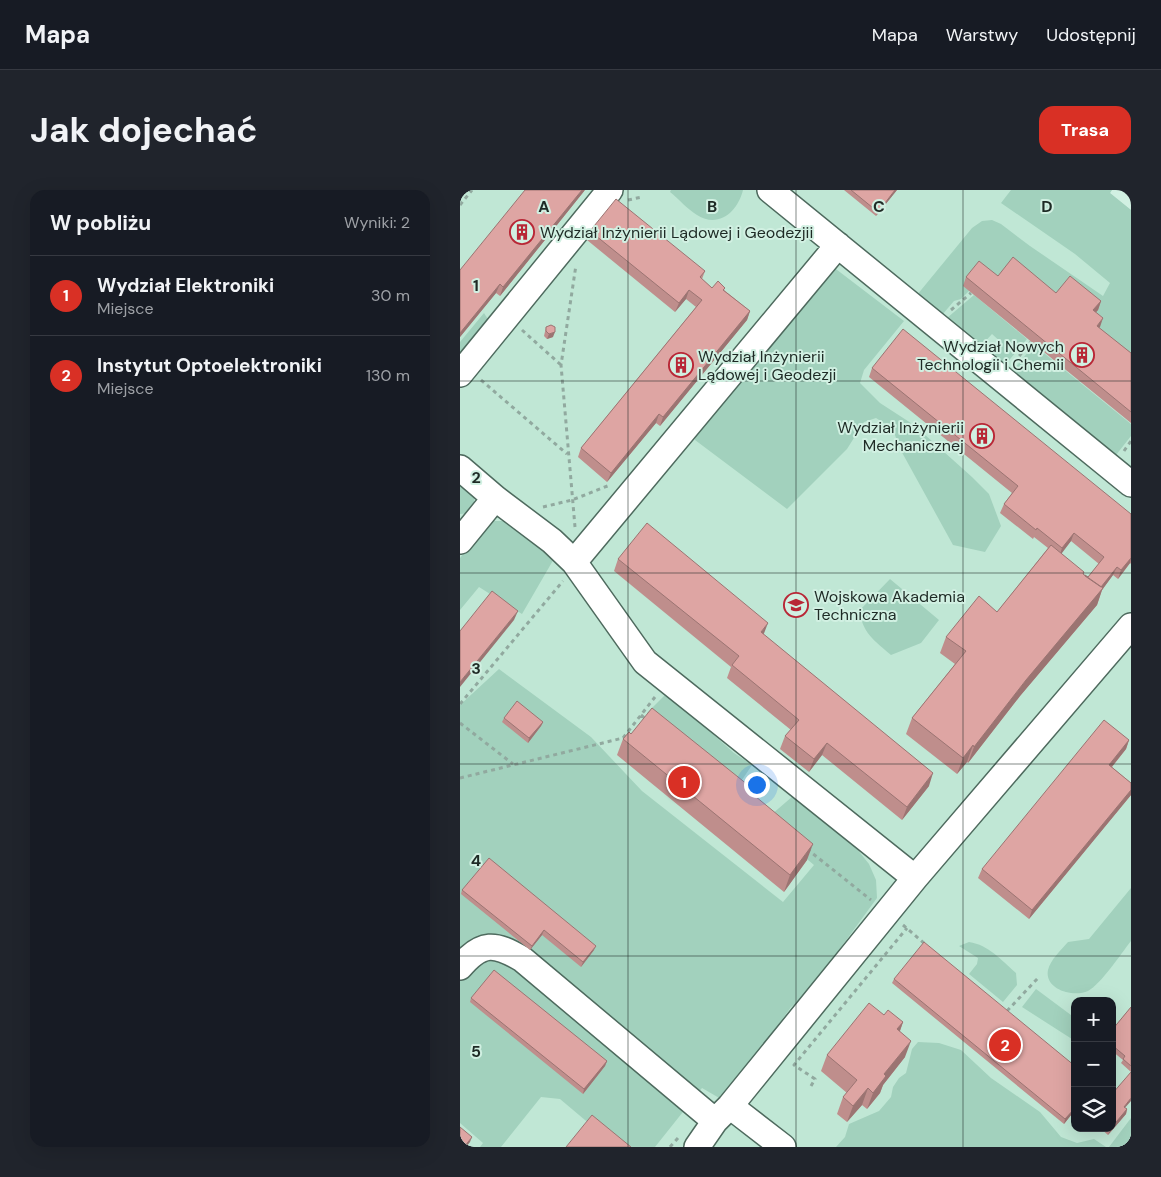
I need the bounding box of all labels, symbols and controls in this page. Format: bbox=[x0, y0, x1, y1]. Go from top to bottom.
text: Mapa bbox=[25, 19, 90, 50]
text: Mapa bbox=[872, 23, 918, 47]
text: Warstwy bbox=[946, 23, 1018, 47]
text: Udostępnij bbox=[1046, 23, 1136, 47]
button: Trasa bbox=[1039, 106, 1131, 154]
text: Jak dojechać bbox=[30, 107, 257, 153]
text: A bbox=[538, 196, 550, 217]
text: B bbox=[707, 196, 717, 217]
text: C bbox=[873, 196, 885, 217]
text: D bbox=[1041, 196, 1053, 217]
text: W pobliżu bbox=[50, 209, 151, 237]
text: Wyniki: 2 bbox=[344, 212, 410, 233]
building icon: Wydział Inżynierii Lądowej i Geodezjii bbox=[509, 219, 535, 245]
place label: Wydział Inżynierii Lądowej i Geodezjii bbox=[540, 222, 813, 243]
text: Wydział Elektroniki bbox=[97, 273, 274, 298]
text: 1 bbox=[473, 275, 479, 296]
text: 1 bbox=[63, 285, 69, 306]
text: 30 m bbox=[371, 285, 410, 306]
text: Miejsce bbox=[97, 298, 154, 319]
place label: Wydział Nowych Technologii i Chemii bbox=[917, 336, 1064, 375]
building icon: Wydział Nowych Technologii i Chemii bbox=[1069, 342, 1095, 368]
place label: Wydział Inżynierii Lądowej i Geodezji bbox=[698, 346, 836, 385]
building icon: Wydział Inżynierii Lądowej i Geodezji bbox=[668, 352, 694, 378]
text: Instytut Optoelektroniki bbox=[97, 353, 322, 378]
text: 2 bbox=[61, 365, 71, 386]
text: 130 m bbox=[366, 365, 410, 386]
text: Miejsce bbox=[97, 378, 154, 399]
place label: Wydział Inżynierii Mechanicznej bbox=[837, 417, 964, 456]
building icon: Wydział Inżynierii Mechanicznej bbox=[969, 423, 995, 449]
text: 2 bbox=[471, 467, 481, 488]
place label: Wojskowa Akademia Techniczna bbox=[814, 586, 965, 625]
school or university icon: Wojskowa Akademia Techniczna bbox=[783, 592, 809, 618]
text: 3 bbox=[471, 658, 481, 679]
pin: 1 bbox=[668, 763, 700, 801]
your location bbox=[744, 772, 770, 798]
text: 4 bbox=[471, 850, 481, 871]
map controls bbox=[1071, 997, 1116, 1132]
button: + bbox=[1071, 997, 1116, 1042]
pin: 2 bbox=[989, 1026, 1021, 1064]
text: 5 bbox=[471, 1041, 481, 1062]
button: − bbox=[1071, 1042, 1116, 1087]
button: layers bbox=[1071, 1087, 1116, 1132]

